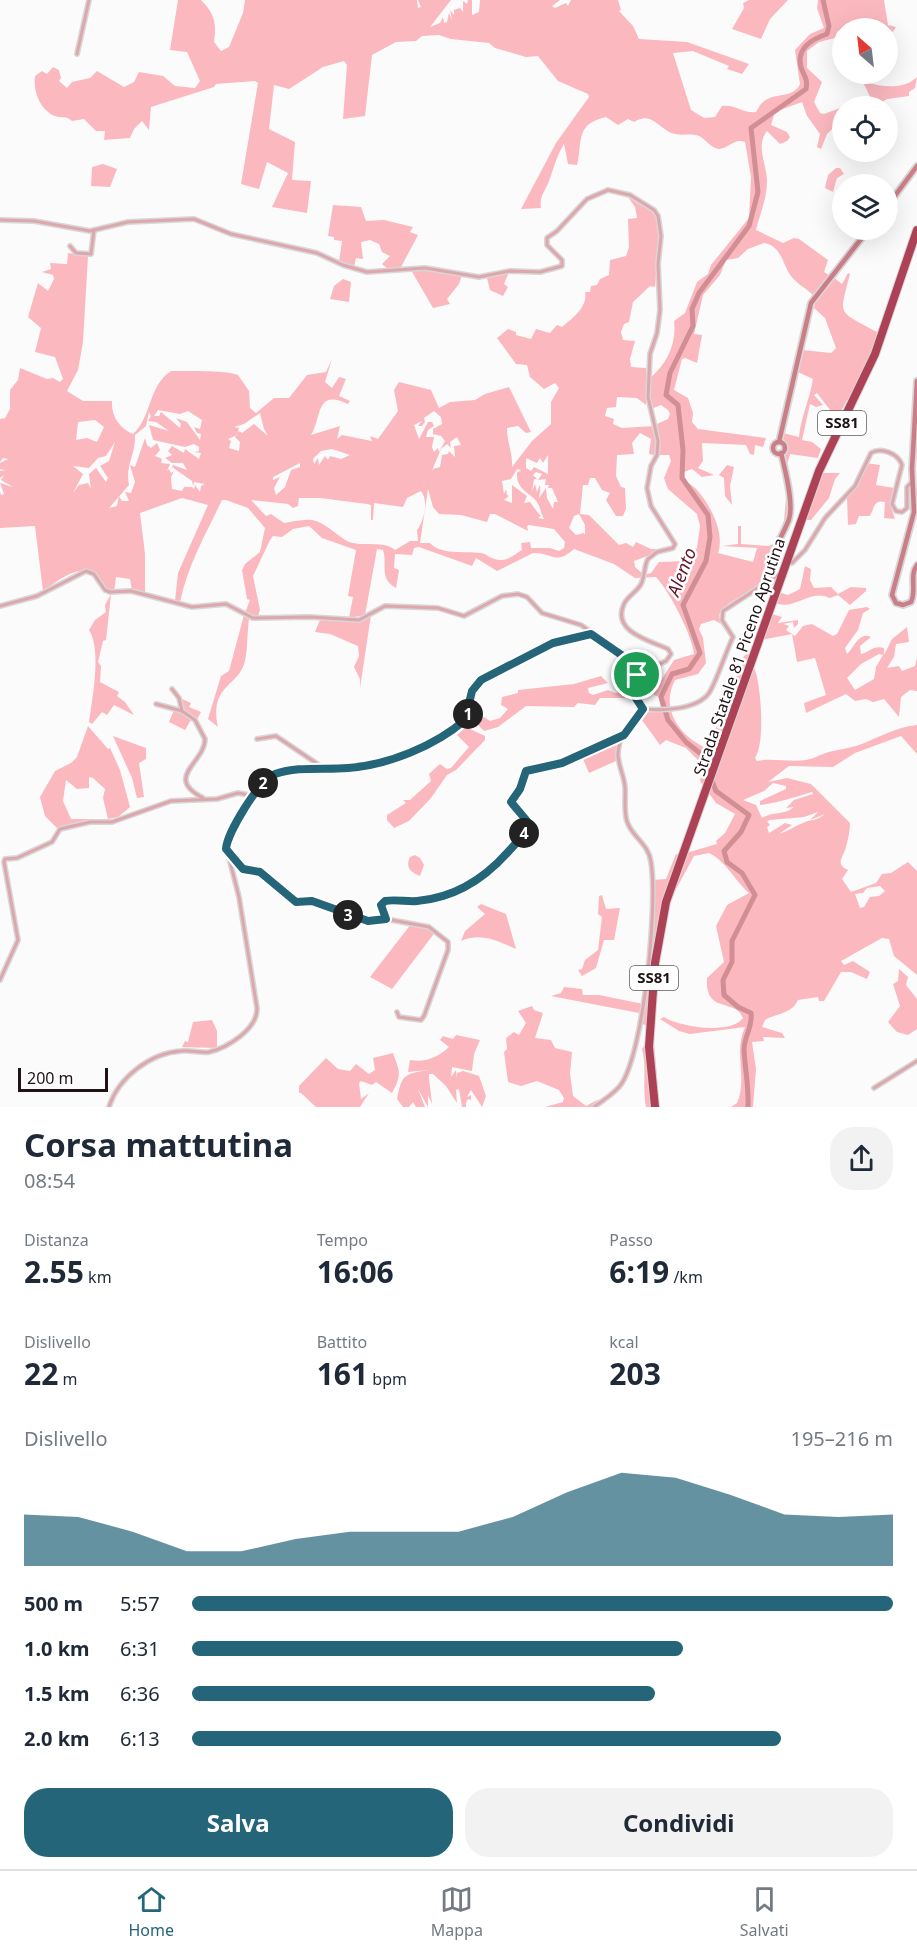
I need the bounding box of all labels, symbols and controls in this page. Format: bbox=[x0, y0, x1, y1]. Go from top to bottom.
north arrow bbox=[832, 18, 898, 84]
map controls bbox=[832, 18, 898, 240]
button: locate bbox=[832, 96, 898, 162]
button: layers bbox=[832, 174, 898, 240]
road number: SS81 bbox=[818, 411, 866, 435]
street label: Strada Statale 81 Piceno Aprutina bbox=[688, 535, 790, 779]
water label: Alento bbox=[660, 544, 701, 601]
pin bbox=[611, 649, 662, 700]
icon: arrive bbox=[620, 658, 653, 691]
pin: 1 bbox=[453, 699, 483, 729]
text: 1 bbox=[463, 703, 473, 725]
pin: 2 bbox=[248, 768, 278, 798]
text: 2 bbox=[258, 772, 268, 794]
pin: 4 bbox=[509, 818, 539, 848]
text: 4 bbox=[519, 822, 529, 844]
pin: 3 bbox=[333, 900, 363, 930]
text: 3 bbox=[343, 904, 353, 926]
road number: SS81 bbox=[630, 966, 678, 990]
scale bar bbox=[18, 1065, 108, 1092]
text: 200 m bbox=[27, 1067, 74, 1089]
text: Corsa mattutina bbox=[24, 1122, 293, 1167]
button: share bbox=[830, 1127, 893, 1190]
text: 08:54 bbox=[24, 1167, 75, 1194]
text: Distanza bbox=[24, 1229, 89, 1251]
text: Tempo bbox=[317, 1229, 368, 1251]
text: Passo bbox=[609, 1229, 653, 1251]
text: 2.55 bbox=[24, 1251, 84, 1292]
text: 16:06 bbox=[317, 1251, 394, 1292]
text: 6:19 bbox=[609, 1251, 669, 1292]
text: km bbox=[84, 1266, 112, 1288]
text: /km bbox=[669, 1266, 703, 1288]
text: Dislivello bbox=[24, 1331, 91, 1353]
text: Battito bbox=[317, 1331, 367, 1353]
text: kcal bbox=[609, 1331, 639, 1353]
text: 22 bbox=[24, 1353, 58, 1394]
text: 161 bbox=[317, 1353, 368, 1394]
text: 203 bbox=[609, 1353, 661, 1394]
text: m bbox=[58, 1368, 77, 1390]
text: bpm bbox=[368, 1368, 407, 1390]
text: Dislivello bbox=[24, 1425, 108, 1452]
text: 195–216 m bbox=[790, 1425, 893, 1452]
text: 500 m bbox=[24, 1590, 83, 1617]
text: 5:57 bbox=[120, 1590, 160, 1617]
text: 1.0 km bbox=[24, 1635, 90, 1662]
text: 6:31 bbox=[120, 1635, 160, 1662]
text: 1.5 km bbox=[24, 1680, 90, 1707]
text: 6:36 bbox=[120, 1680, 160, 1707]
text: 2.0 km bbox=[24, 1725, 90, 1752]
text: 6:13 bbox=[120, 1725, 160, 1752]
button: Salva bbox=[24, 1788, 453, 1857]
button: Condividi bbox=[465, 1788, 893, 1857]
tab: Home bbox=[128, 1883, 174, 1941]
tab: Mappa bbox=[431, 1883, 483, 1941]
tab: Salvati bbox=[740, 1883, 789, 1941]

